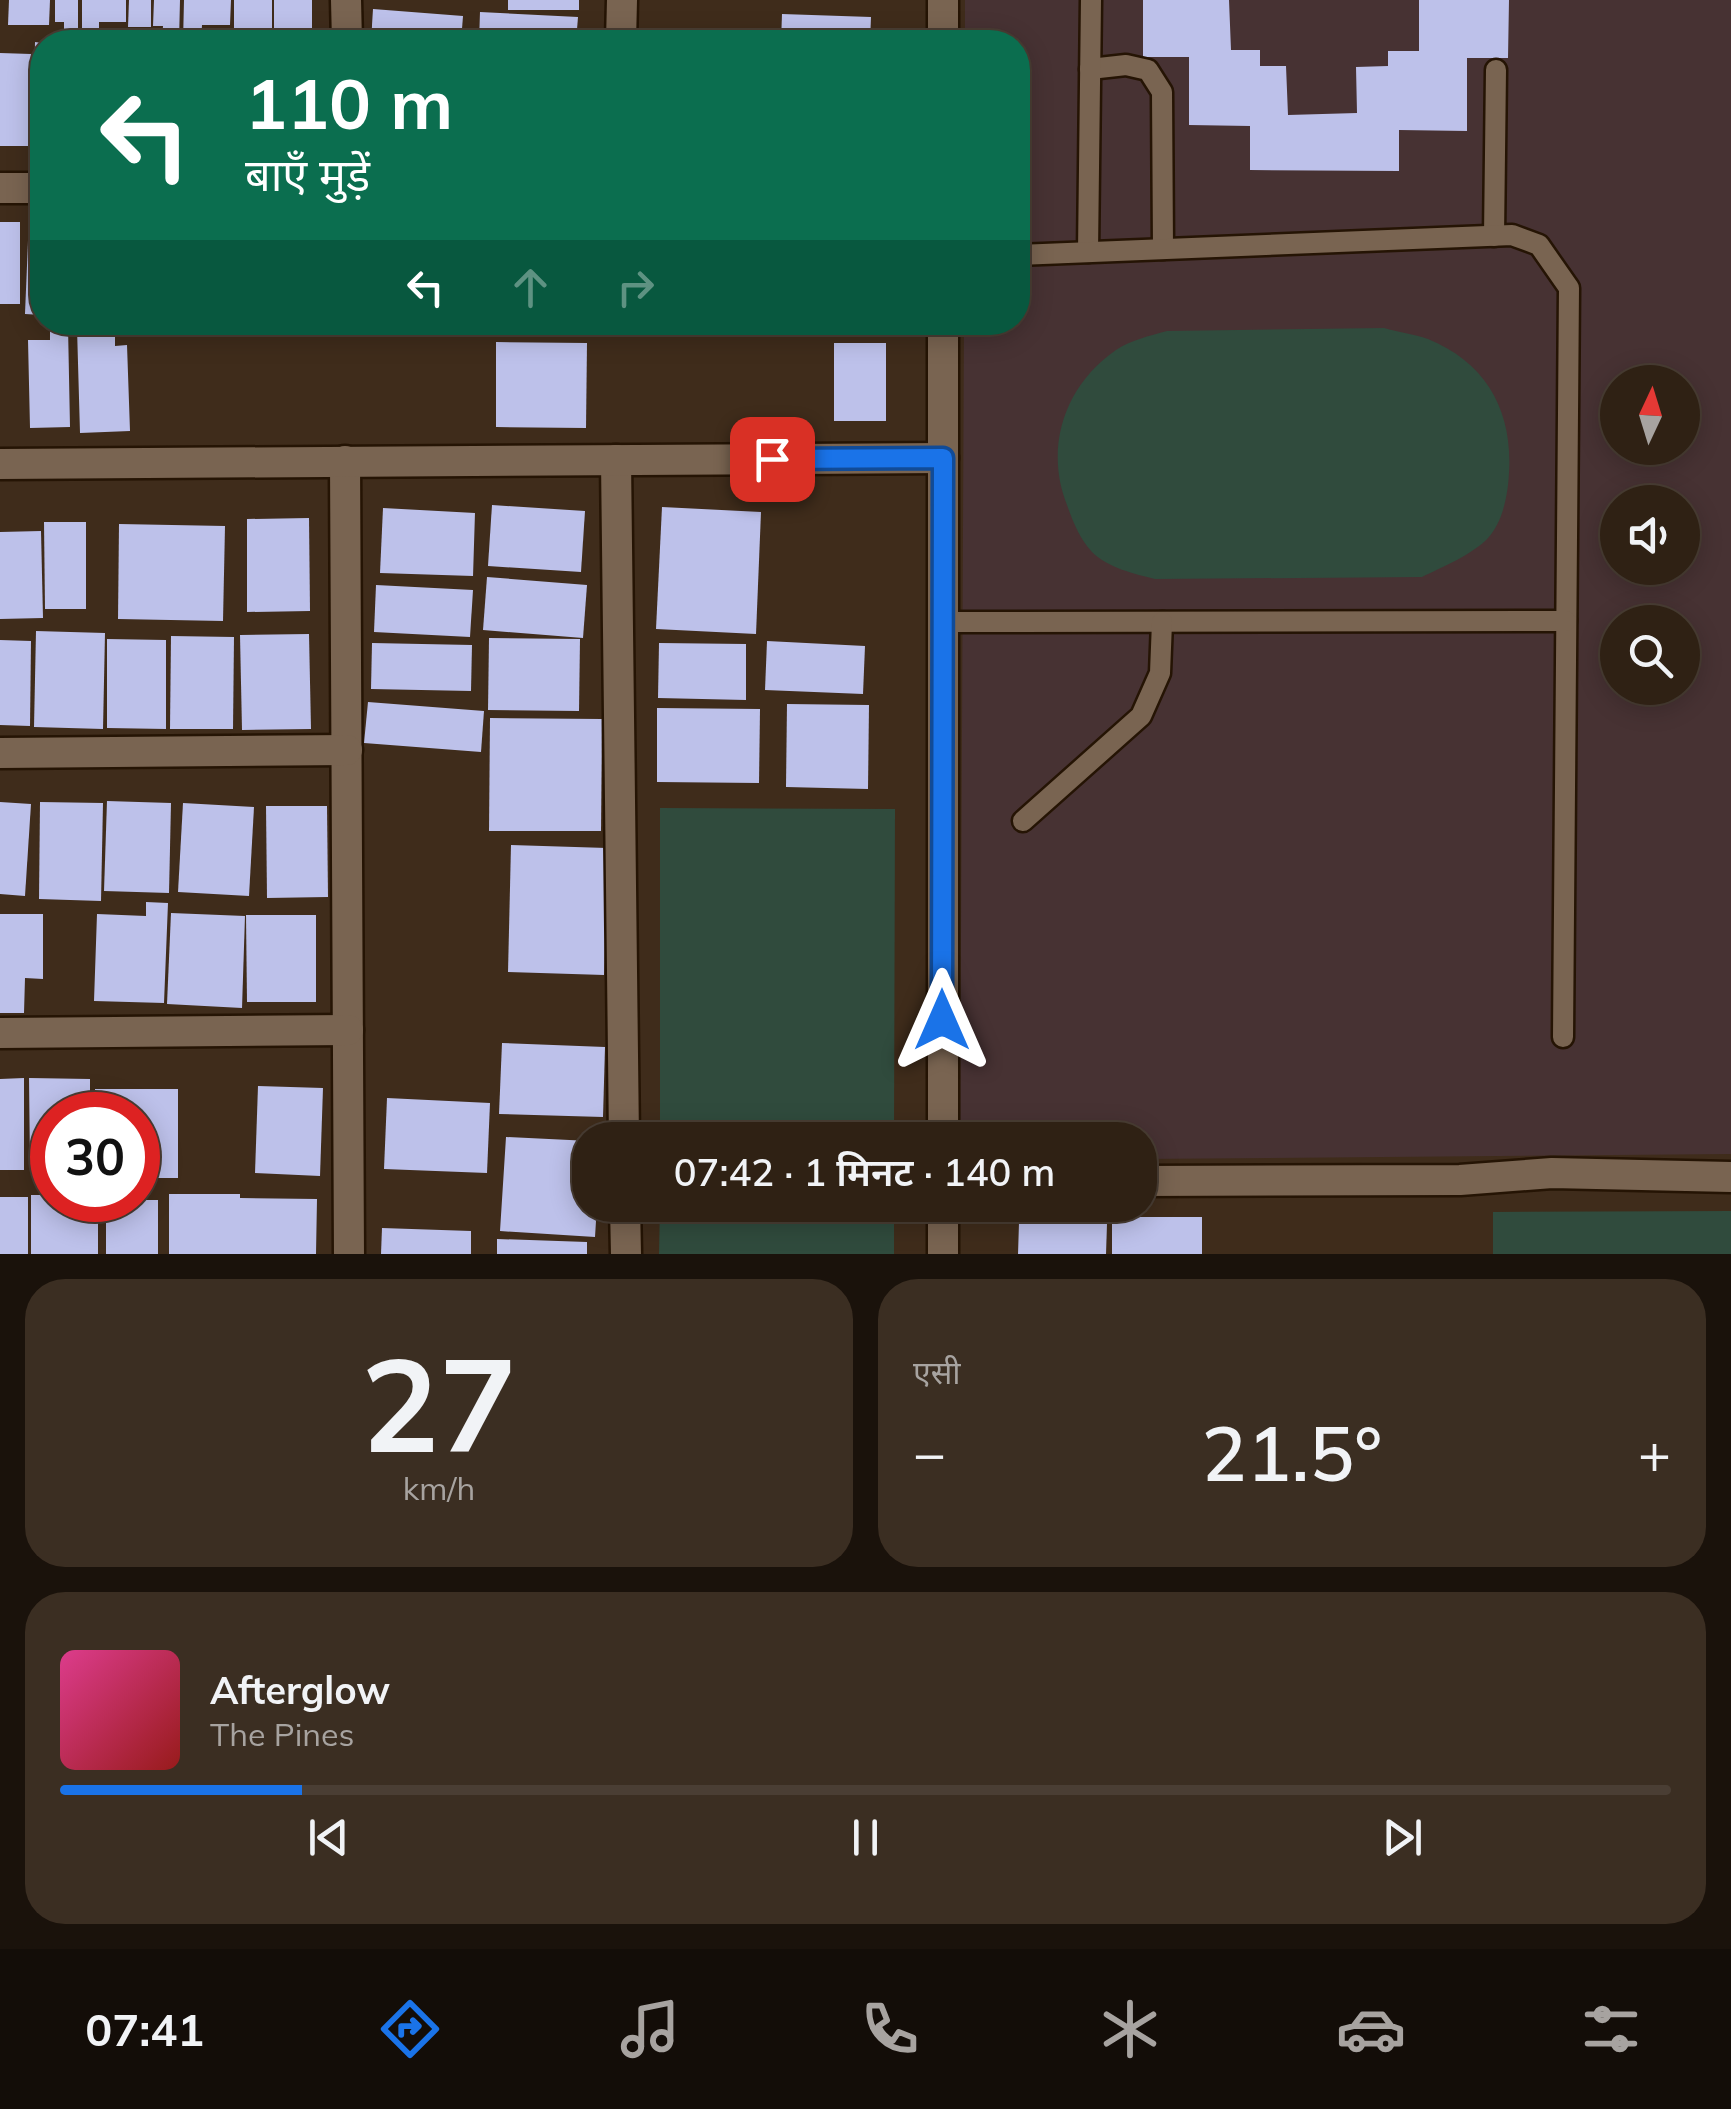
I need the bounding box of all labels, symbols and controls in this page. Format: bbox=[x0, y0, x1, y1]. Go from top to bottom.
text: 110 m bbox=[245, 59, 453, 147]
icon: left bbox=[80, 70, 210, 200]
text: बाएँ मुड़ें bbox=[245, 146, 370, 202]
icon: left bbox=[398, 260, 453, 315]
icon: ahead bbox=[503, 260, 558, 315]
icon: right bbox=[608, 260, 663, 315]
north arrow bbox=[1600, 365, 1700, 465]
map controls bbox=[1600, 365, 1700, 705]
pin bbox=[730, 417, 815, 502]
icon: arrive bbox=[745, 432, 800, 487]
button: sound bbox=[1600, 485, 1700, 585]
button: search bbox=[1600, 605, 1700, 705]
position arrow bbox=[890, 968, 994, 1072]
speed limit sign: 30 bbox=[30, 1092, 160, 1222]
text: 07:42 · 1 मिनट · 140 m bbox=[674, 1148, 1055, 1196]
text: 27 bbox=[361, 1321, 517, 1485]
text: एसी bbox=[913, 1352, 961, 1392]
text: 21.5° bbox=[1202, 1406, 1382, 1500]
text: − bbox=[913, 1418, 946, 1487]
text: + bbox=[1638, 1418, 1671, 1487]
text: km/h bbox=[403, 1468, 475, 1508]
text: Afterglow bbox=[210, 1666, 390, 1714]
text: The Pines bbox=[210, 1714, 354, 1754]
icon: previous bbox=[301, 1810, 356, 1865]
icon: pause bbox=[838, 1810, 893, 1865]
icon: next bbox=[1375, 1810, 1430, 1865]
icon: directions bbox=[375, 1994, 445, 2064]
icon: music bbox=[615, 1994, 685, 2064]
icon: phone bbox=[855, 1994, 925, 2064]
icon: climate bbox=[1095, 1994, 1165, 2064]
icon: car bbox=[1336, 1994, 1406, 2064]
icon: filters bbox=[1576, 1994, 1646, 2064]
text: 07:41 bbox=[85, 2001, 204, 2057]

